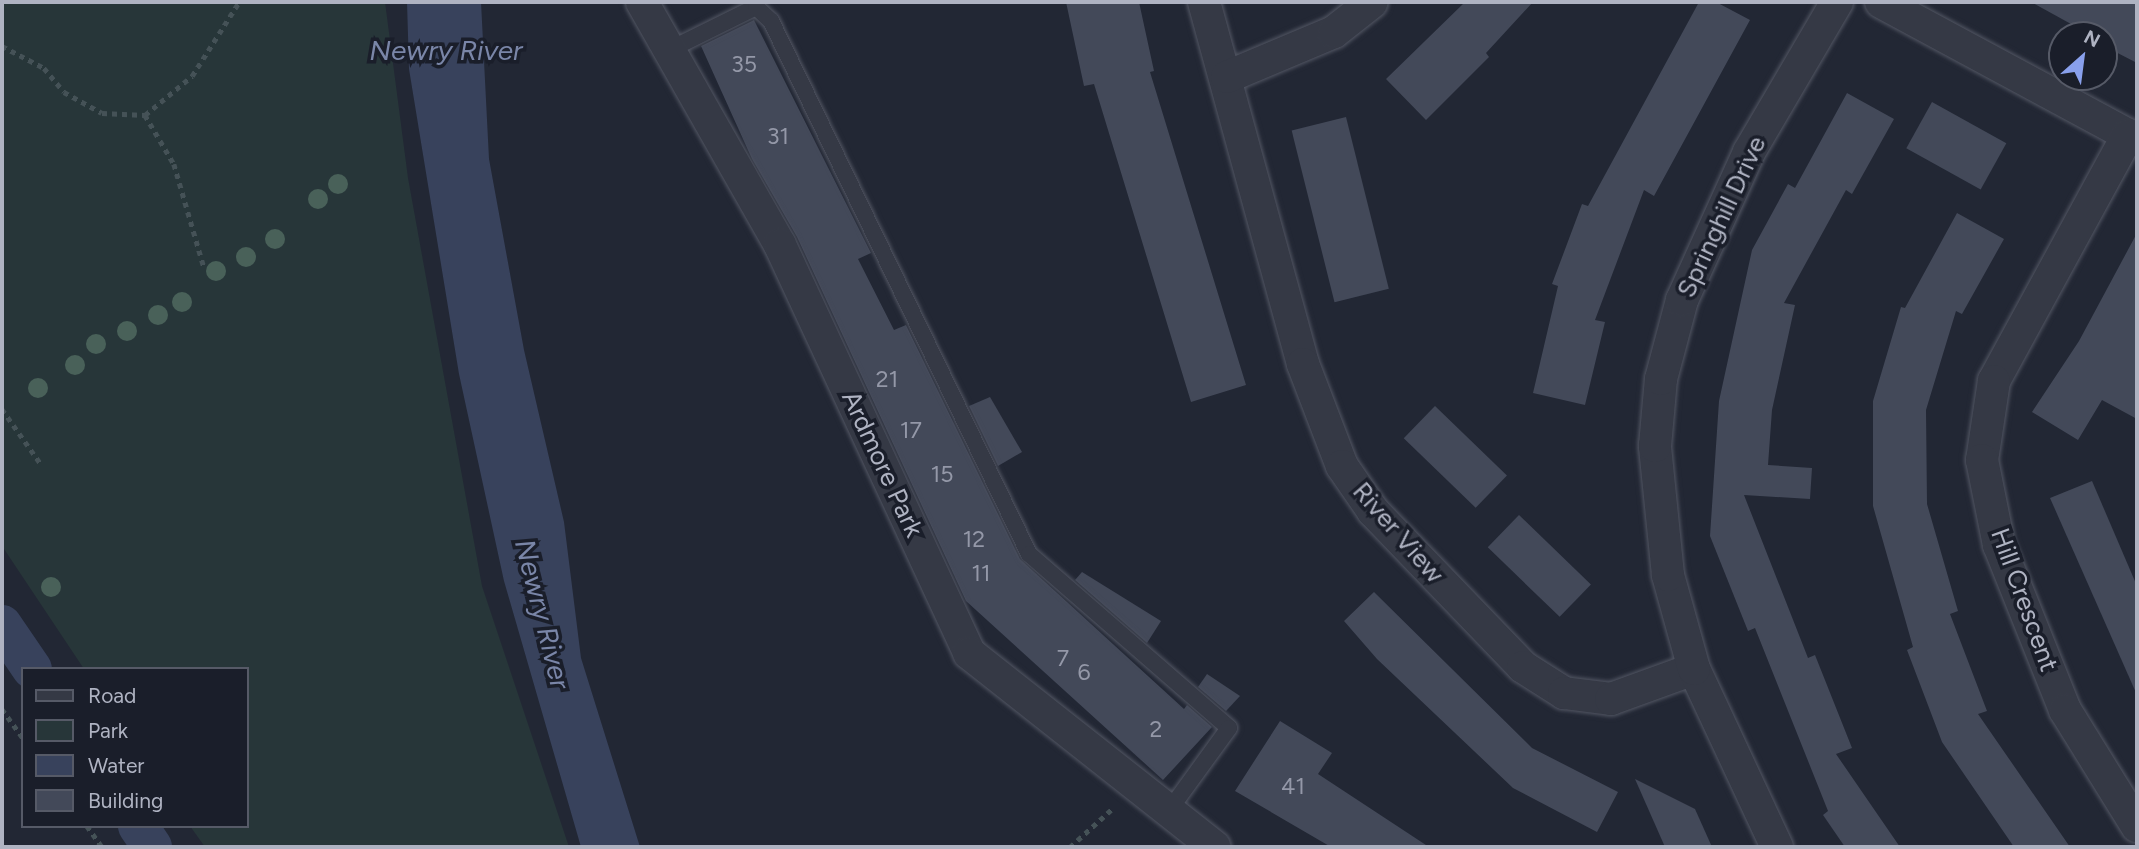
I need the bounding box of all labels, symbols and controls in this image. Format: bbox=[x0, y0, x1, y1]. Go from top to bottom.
north arrow bbox=[2048, 21, 2118, 91]
text: N bbox=[2080, 25, 2104, 52]
water label: Newry River bbox=[369, 33, 523, 67]
house number: 35 bbox=[731, 50, 757, 78]
house number: 31 bbox=[767, 122, 789, 150]
street label: Springhill Drive bbox=[1671, 131, 1773, 303]
house number: 21 bbox=[876, 365, 898, 393]
street label: Ardmore Park bbox=[835, 386, 929, 542]
house number: 17 bbox=[900, 416, 922, 444]
house number: 15 bbox=[931, 460, 953, 488]
street label: River View bbox=[1346, 476, 1450, 590]
street label: Hill Crescent bbox=[1984, 524, 2064, 676]
house number: 12 bbox=[963, 525, 985, 553]
water label: Newry River bbox=[508, 536, 578, 692]
house number: 11 bbox=[972, 559, 990, 587]
house number: 7 bbox=[1057, 644, 1069, 672]
house number: 6 bbox=[1077, 658, 1091, 686]
legend bbox=[21, 667, 248, 828]
text: Road bbox=[88, 683, 136, 708]
house number: 2 bbox=[1150, 715, 1162, 743]
text: Park bbox=[88, 718, 128, 743]
text: Water bbox=[88, 753, 144, 778]
house number: 41 bbox=[1281, 772, 1305, 800]
text: Building bbox=[88, 788, 163, 813]

